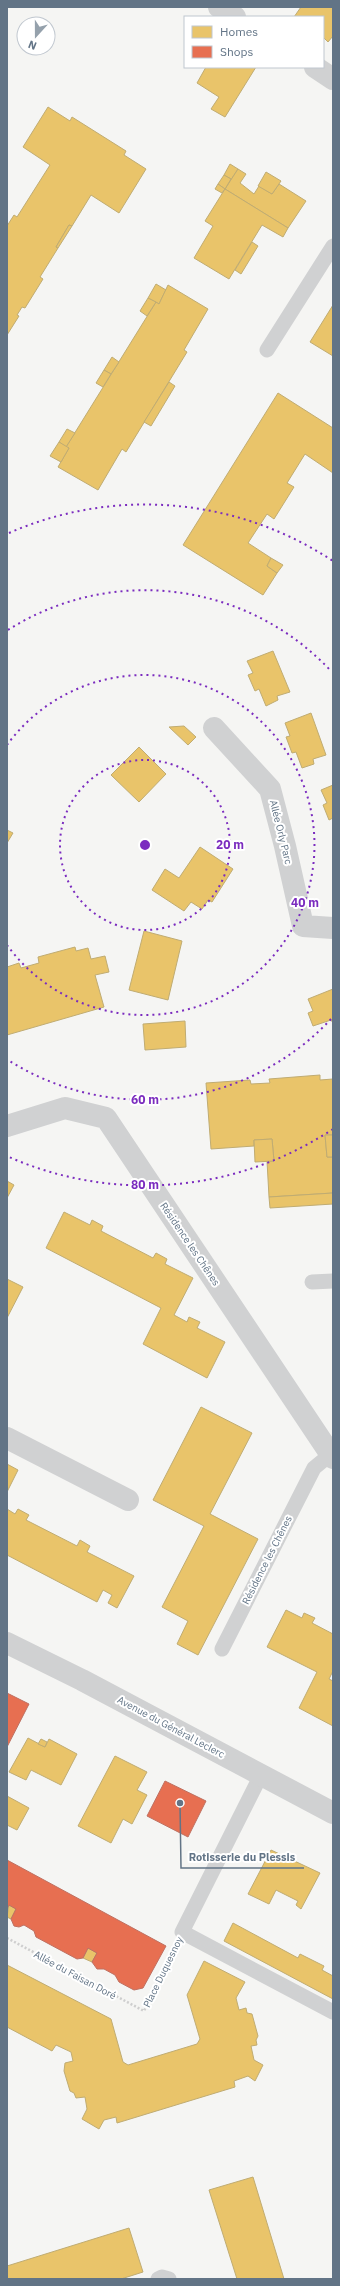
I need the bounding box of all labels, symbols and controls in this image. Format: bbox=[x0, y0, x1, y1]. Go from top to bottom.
north arrow bbox=[16, 16, 56, 56]
legend bbox=[184, 16, 324, 68]
text: Homes bbox=[220, 24, 258, 39]
text: N bbox=[26, 37, 39, 53]
text: Shops bbox=[220, 44, 253, 59]
street label: Allée Orly Parc bbox=[267, 798, 295, 866]
text: 20 m bbox=[216, 837, 244, 852]
centre of rings bbox=[138, 838, 152, 852]
text: 40 m bbox=[291, 895, 319, 910]
text: 60 m bbox=[131, 1092, 159, 1107]
text: 80 m bbox=[131, 1177, 159, 1192]
street label: Résidence les Chênes bbox=[157, 1200, 223, 1288]
street label: Résidence les Chênes bbox=[239, 1513, 295, 1607]
street label: Avenue du Général Leclerc bbox=[115, 1693, 227, 1761]
callout: Rotisserie du Plessis bbox=[181, 1845, 304, 1868]
text: Rotisserie du Plessis bbox=[189, 1850, 296, 1864]
street label: Place Duquesnoy bbox=[140, 1934, 186, 2010]
street label: Allée du Faisan Doré bbox=[31, 1948, 119, 2002]

